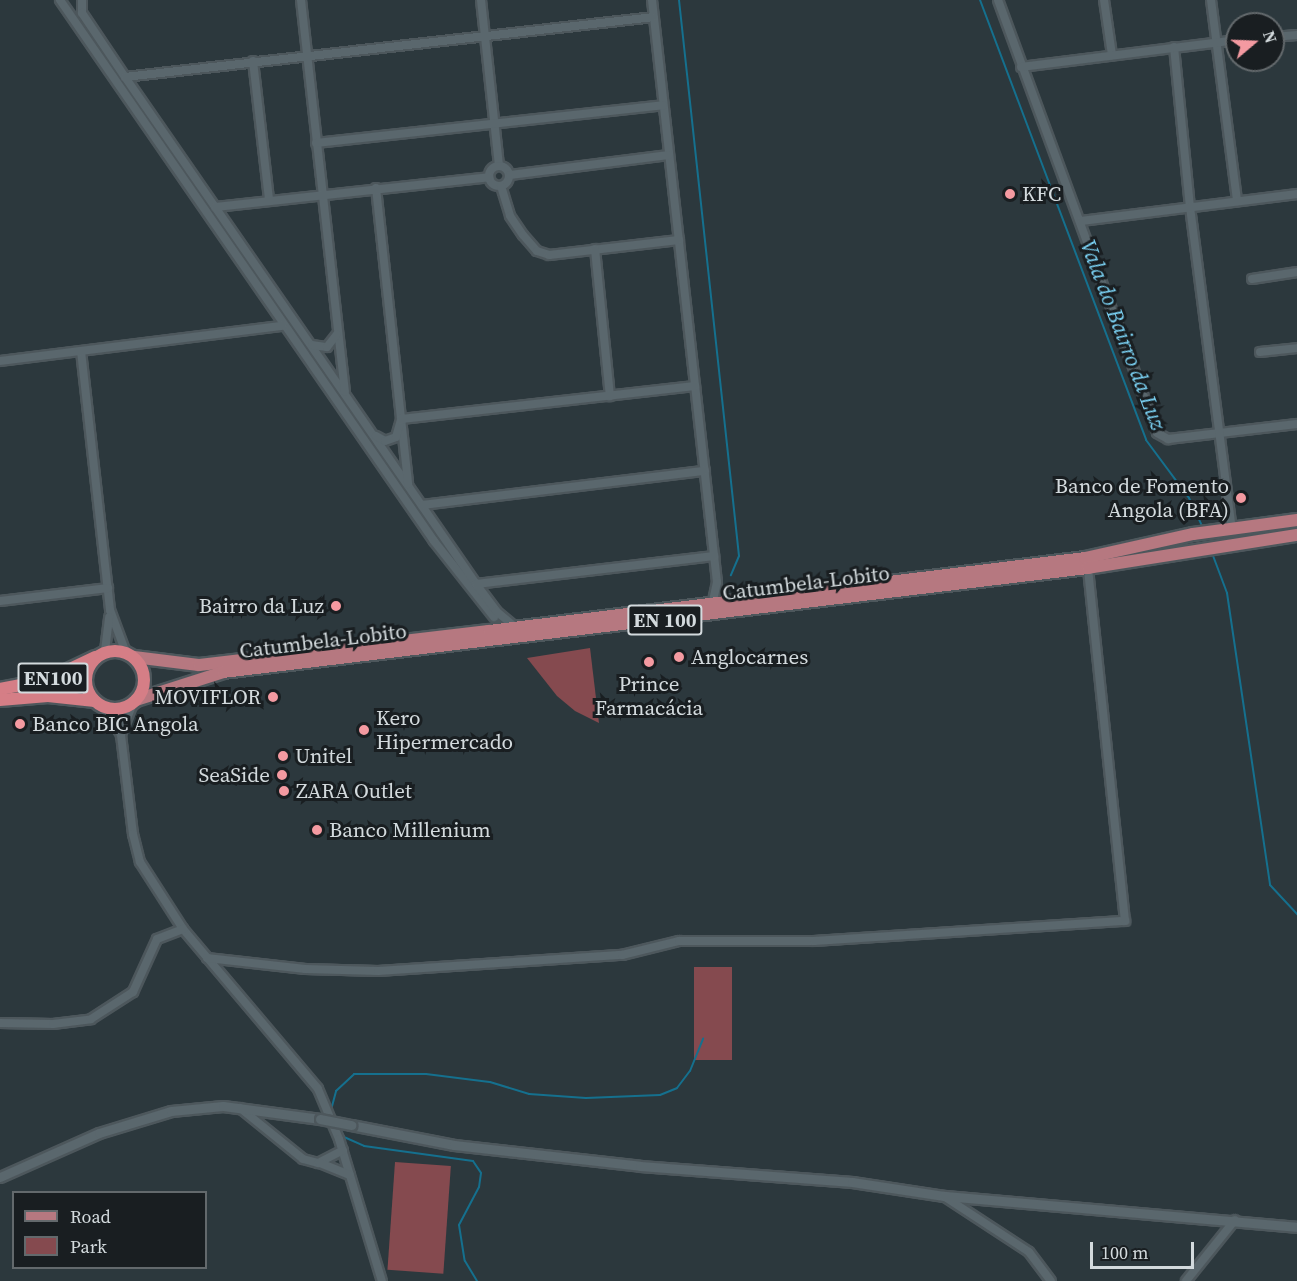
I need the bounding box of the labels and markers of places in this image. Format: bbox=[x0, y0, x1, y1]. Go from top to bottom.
place label: KFC bbox=[1022, 181, 1061, 207]
marker: KFC bbox=[1003, 187, 1017, 201]
place label: Banco de Fomento Angola (BFA) bbox=[1055, 473, 1229, 523]
marker: Banco de Fomento Angola (BFA) bbox=[1234, 491, 1248, 505]
place label: Bairro da Luz bbox=[199, 593, 324, 619]
marker: Bairro da Luz bbox=[329, 599, 343, 613]
place label: Anglocarnes bbox=[691, 644, 808, 670]
marker: Anglocarnes bbox=[672, 650, 686, 664]
marker: Prince Farmacácia bbox=[642, 655, 656, 669]
place label: Prince Farmacácia bbox=[595, 671, 703, 721]
place label: MOVIFLOR bbox=[155, 684, 261, 710]
marker: MOVIFLOR bbox=[266, 690, 280, 704]
place label: Kero Hipermercado bbox=[376, 705, 513, 755]
place label: Banco BIC Angola bbox=[32, 711, 199, 737]
marker: Banco BIC Angola bbox=[13, 717, 27, 731]
marker: Kero Hipermercado bbox=[357, 723, 371, 737]
place label: Unitel bbox=[295, 743, 352, 769]
marker: Unitel bbox=[276, 749, 290, 763]
place label: SeaSide bbox=[198, 762, 270, 788]
marker: SeaSide bbox=[275, 768, 289, 782]
place label: ZARA Outlet bbox=[296, 778, 412, 804]
marker: ZARA Outlet bbox=[277, 784, 291, 798]
place label: Banco Millenium bbox=[329, 817, 491, 843]
marker: Banco Millenium bbox=[310, 823, 324, 837]

